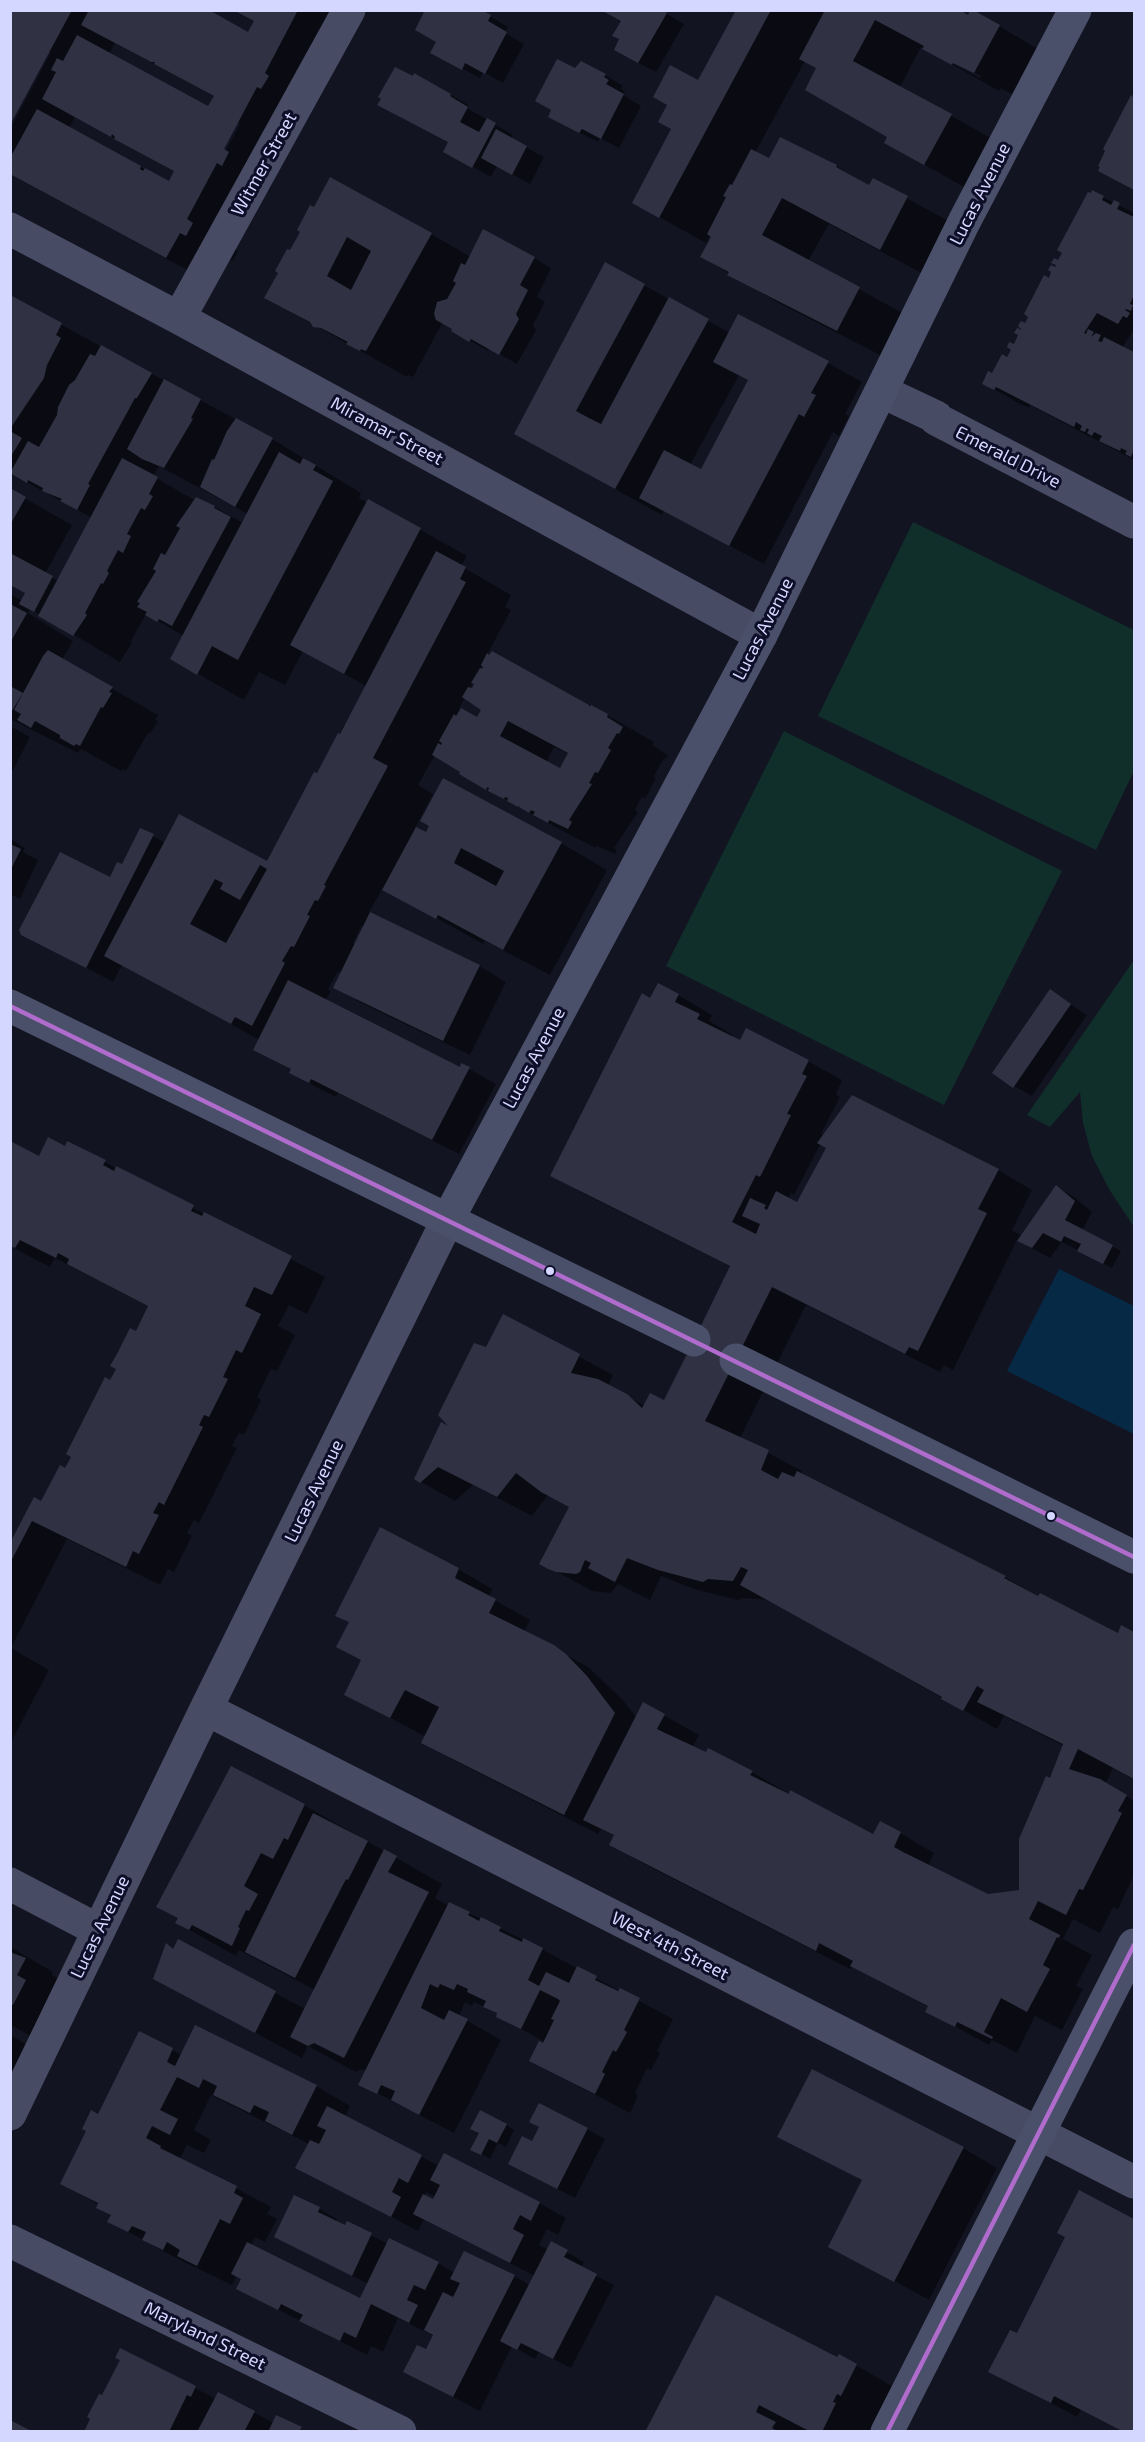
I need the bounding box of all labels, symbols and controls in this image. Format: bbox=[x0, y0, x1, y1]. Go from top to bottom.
street label: Witmer Street bbox=[227, 108, 301, 220]
street label: Lucas Avenue bbox=[945, 139, 1015, 249]
street label: Miramar Street bbox=[327, 392, 447, 470]
street label: Emerald Drive bbox=[952, 421, 1064, 493]
street label: Lucas Avenue bbox=[728, 574, 798, 684]
street label: Lucas Avenue bbox=[498, 1004, 570, 1112]
unlabelled marker bbox=[544, 1265, 556, 1277]
street label: Lucas Avenue bbox=[280, 1436, 348, 1546]
unlabelled marker bbox=[1045, 1510, 1057, 1522]
street label: Lucas Avenue bbox=[66, 1872, 134, 1982]
street label: West 4th Street bbox=[608, 1907, 732, 1985]
street label: Maryland Street bbox=[141, 2297, 269, 2375]

